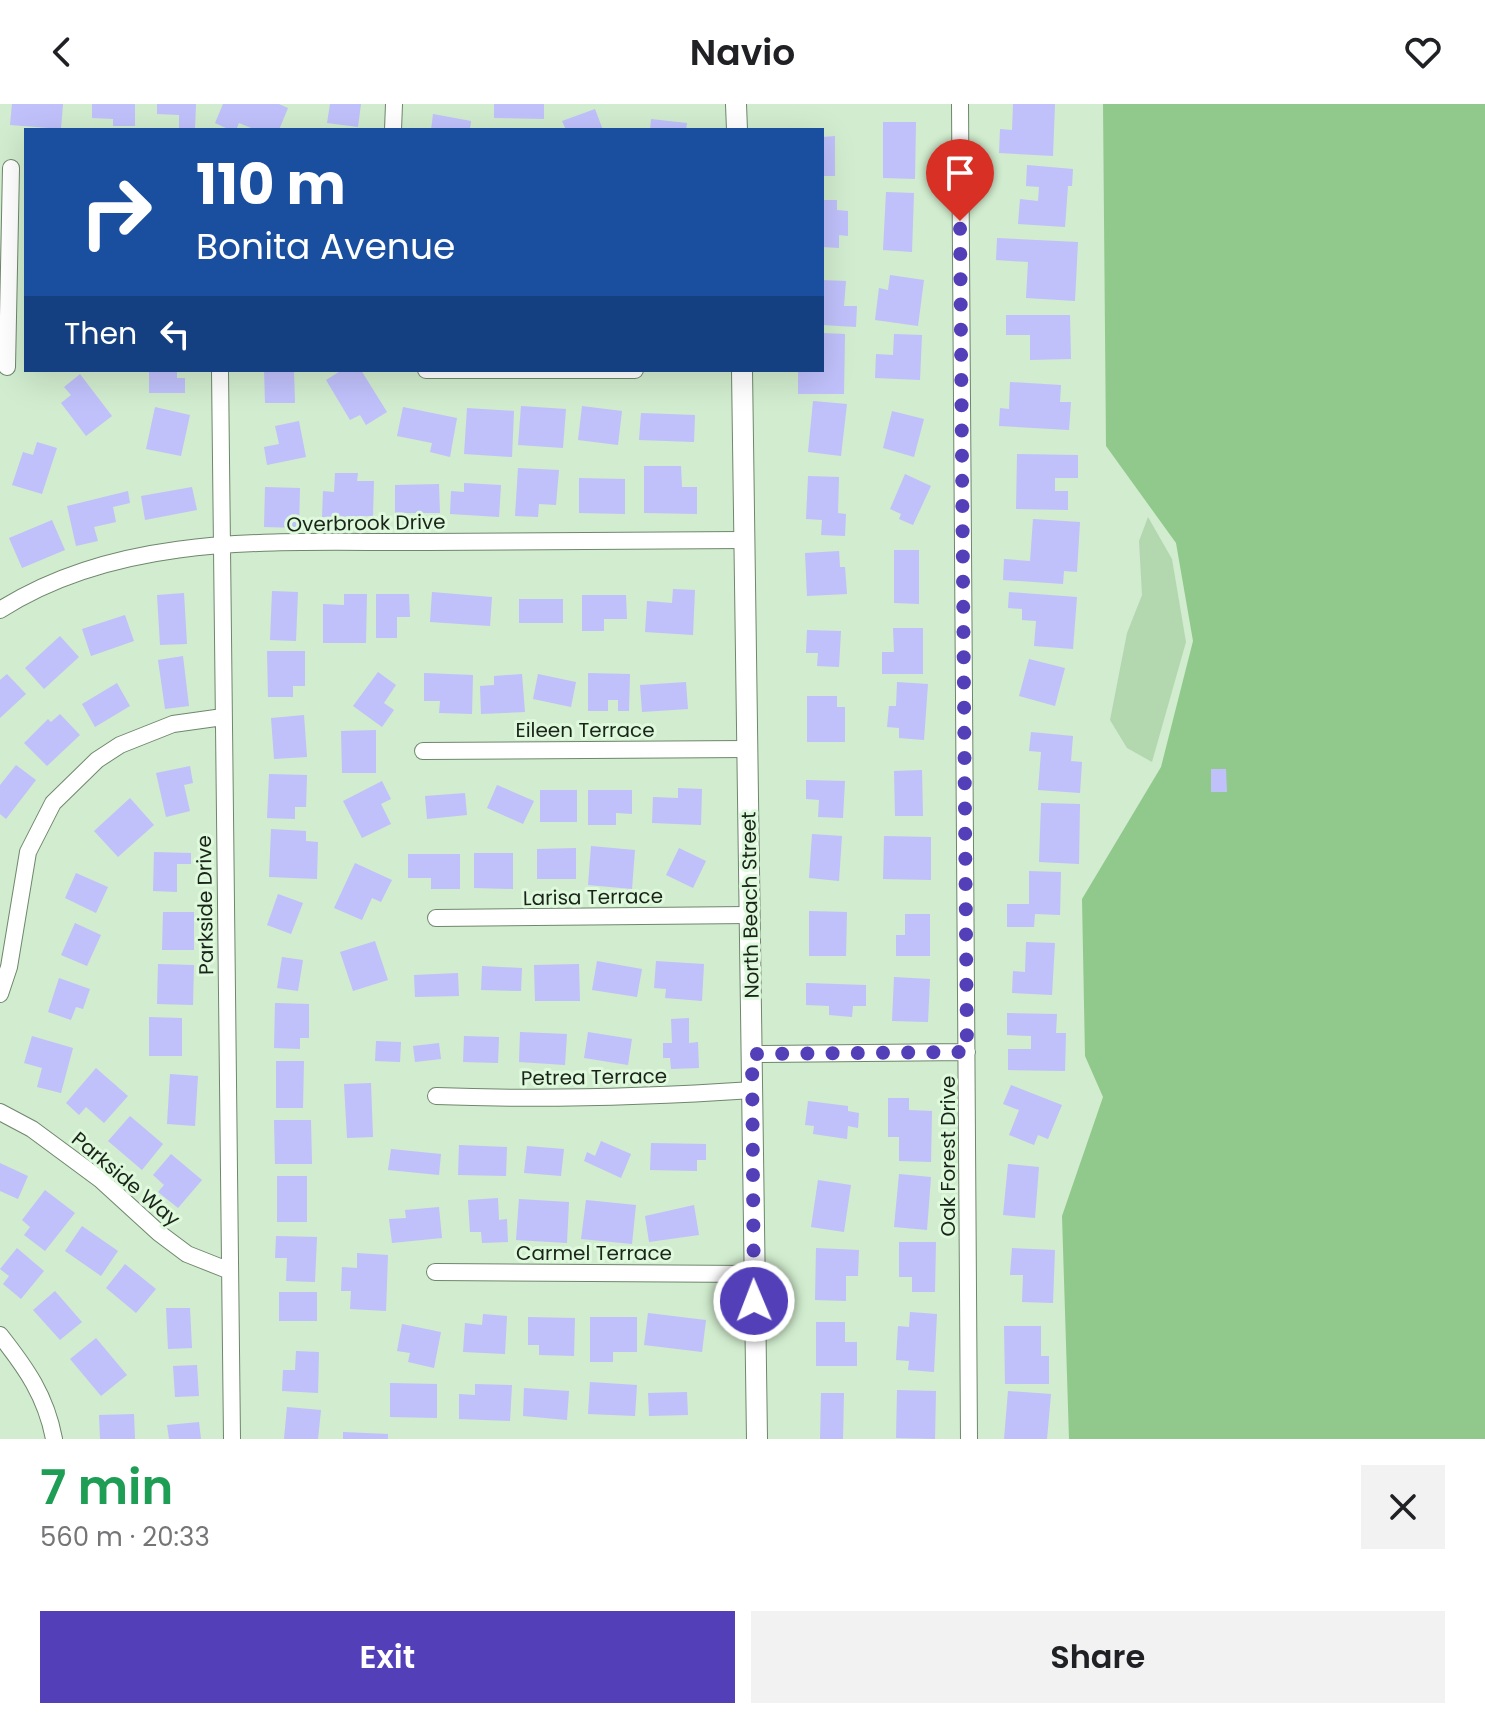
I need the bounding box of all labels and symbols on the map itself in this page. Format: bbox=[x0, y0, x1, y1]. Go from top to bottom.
pin bbox=[926, 139, 994, 221]
street label: Overbrook Drive bbox=[286, 508, 446, 538]
street label: Eileen Terrace bbox=[515, 716, 655, 744]
street label: North Beach Street bbox=[734, 811, 766, 999]
street label: Parkside Drive bbox=[190, 835, 220, 975]
street label: Larisa Terrace bbox=[523, 882, 663, 912]
street label: Petrea Terrace bbox=[521, 1062, 667, 1092]
street label: Oak Forest Drive bbox=[934, 1076, 962, 1236]
street label: Parkside Way bbox=[66, 1125, 186, 1233]
street label: Carmel Terrace bbox=[516, 1239, 672, 1267]
position arrow bbox=[712, 1259, 796, 1343]

